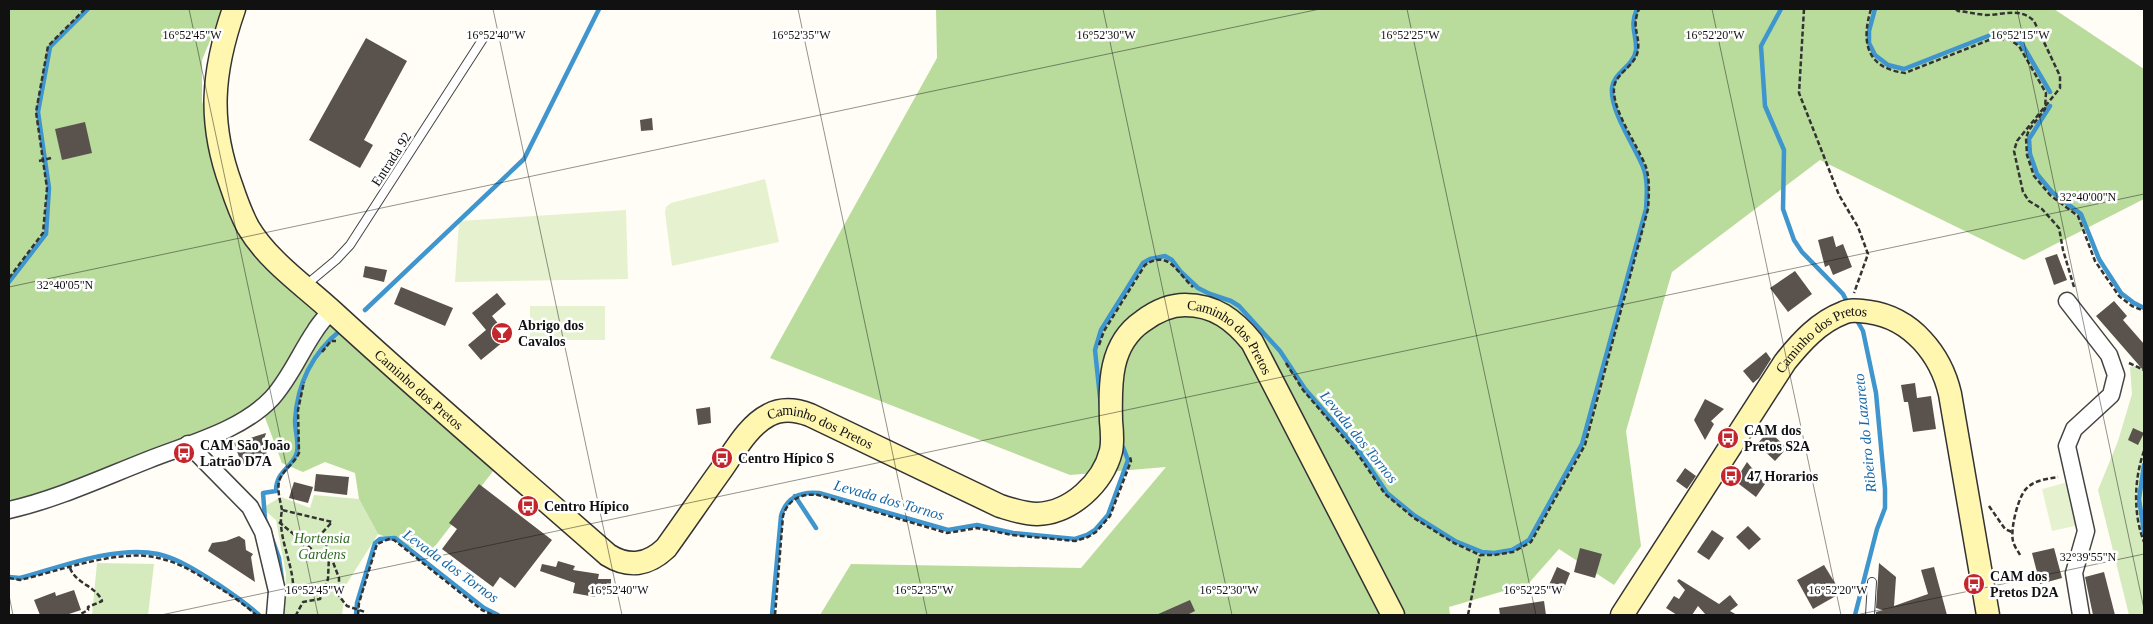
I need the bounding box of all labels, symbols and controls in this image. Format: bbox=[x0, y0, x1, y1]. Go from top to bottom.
text: 16°52'45"W bbox=[162, 28, 222, 42]
text: 16°52'40"W bbox=[466, 28, 526, 42]
text: 16°52'35"W bbox=[771, 28, 831, 42]
text: 16°52'30"W bbox=[1076, 28, 1136, 42]
text: 16°52'25"W bbox=[1380, 28, 1440, 42]
text: 16°52'20"W bbox=[1685, 28, 1745, 42]
text: 16°52'15"W bbox=[1990, 28, 2050, 42]
street label: Entrada 92 bbox=[369, 130, 414, 189]
text: 32°40'00"N bbox=[2060, 190, 2117, 204]
text: 32°40'05"N bbox=[37, 278, 94, 292]
street label: Caminho dos Pretos bbox=[1187, 298, 1274, 377]
street label: Caminho dos Pretos bbox=[1773, 304, 1868, 376]
place label: Abrigo dos Cavalos bbox=[518, 318, 584, 349]
bar icon: Abrigo dos Cavalos bbox=[490, 321, 514, 345]
street label: Caminho dos Pretos bbox=[372, 347, 466, 433]
water label: Ribeiro do Lazareto bbox=[1851, 372, 1879, 494]
water label: Levada dos Tornos bbox=[1316, 387, 1401, 486]
street label: Caminho dos Pretos bbox=[765, 403, 875, 452]
place label: CAM dos Pretos S2A bbox=[1744, 423, 1811, 454]
bus stop icon: CAM dos Pretos S2A bbox=[1716, 426, 1740, 450]
place label: CAM São João Latrão D7A bbox=[200, 438, 290, 469]
bus stop icon: CAM São João Latrão D7A bbox=[172, 441, 196, 465]
bus stop icon: Centro Hípico S bbox=[710, 446, 734, 470]
place label: Centro Hípico S bbox=[738, 451, 834, 466]
bus stop icon: 47 Horarios bbox=[1719, 464, 1743, 488]
place label: 47 Horarios bbox=[1747, 469, 1819, 484]
water label: Levada dos Tornos bbox=[831, 476, 946, 523]
bus stop icon: Centro Hípico bbox=[516, 494, 540, 518]
place label: Centro Hípico bbox=[544, 499, 629, 514]
water label: Levada dos Tornos bbox=[400, 526, 502, 606]
park label: Hortensia Gardens bbox=[293, 531, 350, 562]
text: 32°39'55"N bbox=[2060, 550, 2117, 564]
place label: CAM dos Pretos D2A bbox=[1990, 569, 2059, 600]
bus stop icon: CAM dos Pretos D2A bbox=[1962, 572, 1986, 596]
text: 16°52'45"W bbox=[285, 583, 345, 597]
text: 16°52'40"W bbox=[589, 583, 649, 597]
text: 16°52'35"W bbox=[894, 583, 954, 597]
text: 16°52'30"W bbox=[1199, 583, 1259, 597]
text: 16°52'25"W bbox=[1503, 583, 1563, 597]
text: 16°52'20"W bbox=[1808, 583, 1868, 597]

